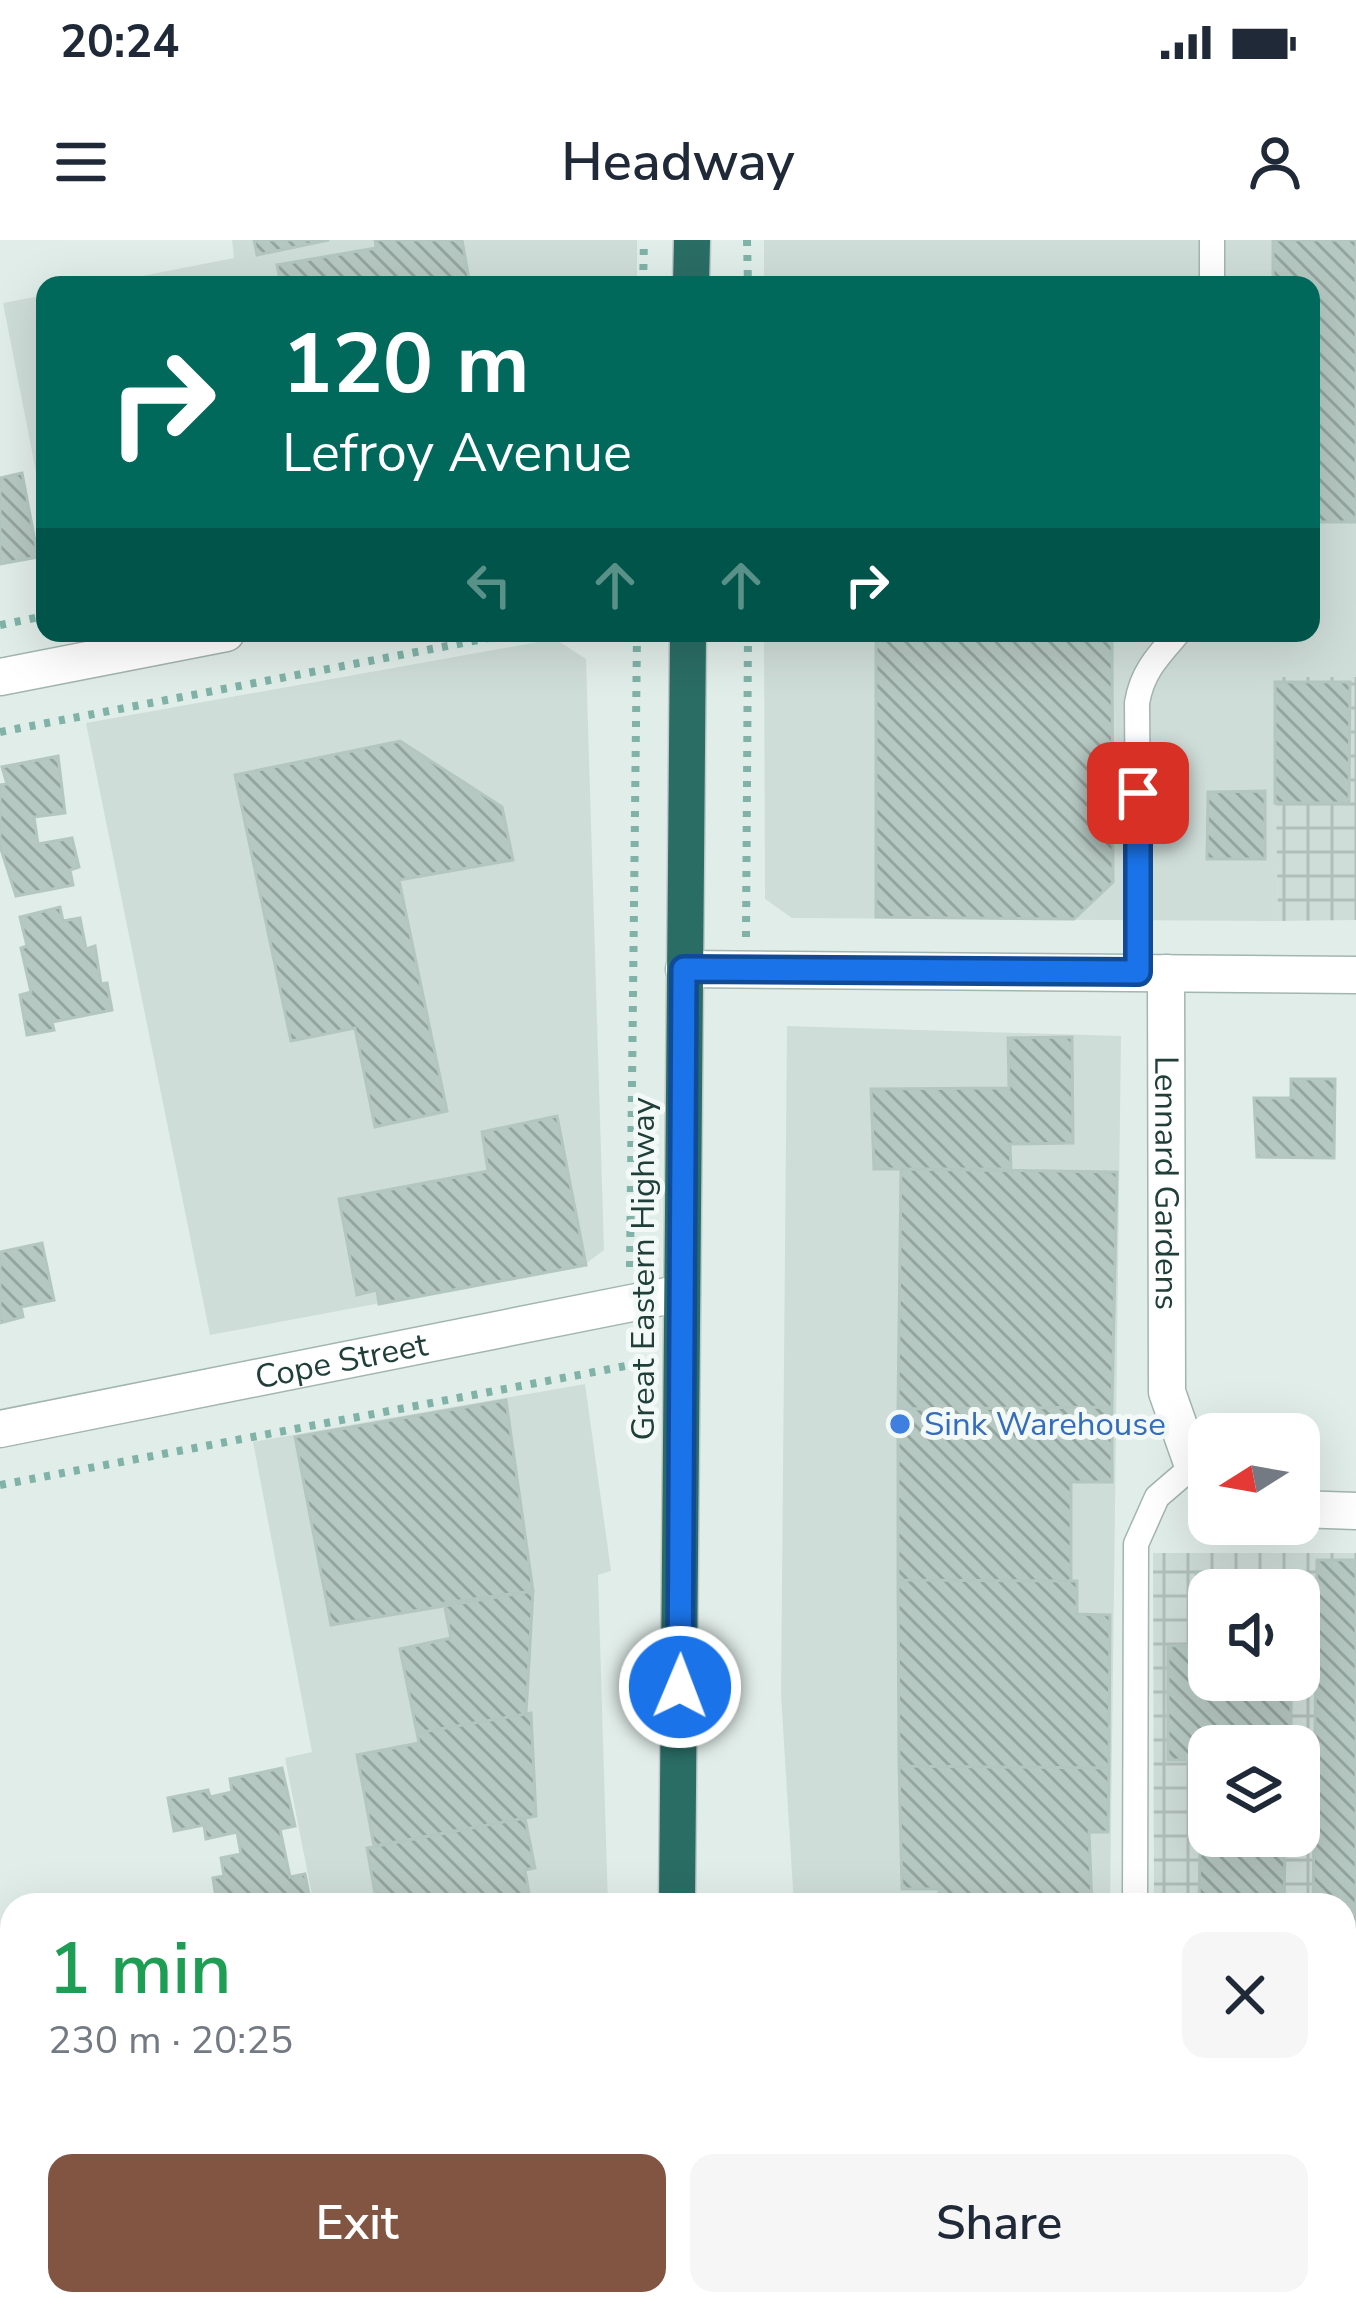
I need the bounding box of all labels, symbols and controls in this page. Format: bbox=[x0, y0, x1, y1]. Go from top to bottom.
text: 20:24 bbox=[60, 12, 179, 73]
text: Headway bbox=[561, 125, 795, 199]
icon: menu bbox=[48, 129, 114, 195]
icon: person bbox=[1242, 129, 1308, 195]
text: 120 m bbox=[282, 307, 530, 422]
icon: right bbox=[84, 324, 240, 480]
text: Lefroy Avenue bbox=[282, 416, 632, 490]
icon: left bbox=[456, 552, 522, 618]
icon: ahead bbox=[582, 552, 648, 618]
icon: ahead bbox=[708, 552, 774, 618]
icon: right bbox=[834, 552, 900, 618]
pin bbox=[1087, 742, 1189, 844]
icon: arrive bbox=[1105, 760, 1171, 826]
street label: Lennard Gardens bbox=[1144, 1056, 1189, 1310]
street label: Great Eastern Highway bbox=[621, 1097, 666, 1441]
street label: Cope Street bbox=[251, 1322, 432, 1400]
place label: Sink Warehouse bbox=[924, 1402, 1166, 1447]
marker: Sink Warehouse bbox=[887, 1411, 913, 1437]
north arrow bbox=[1188, 1413, 1320, 1545]
map controls bbox=[1188, 1413, 1320, 1857]
button: sound bbox=[1188, 1569, 1320, 1701]
position arrow bbox=[617, 1624, 743, 1750]
button: layers bbox=[1188, 1725, 1320, 1857]
text: 1 min bbox=[48, 1920, 231, 2018]
button: close bbox=[1182, 1932, 1308, 2058]
text: 230 m · 20:25 bbox=[48, 2014, 293, 2067]
button: Exit bbox=[48, 2154, 666, 2292]
button: Share bbox=[690, 2154, 1308, 2292]

